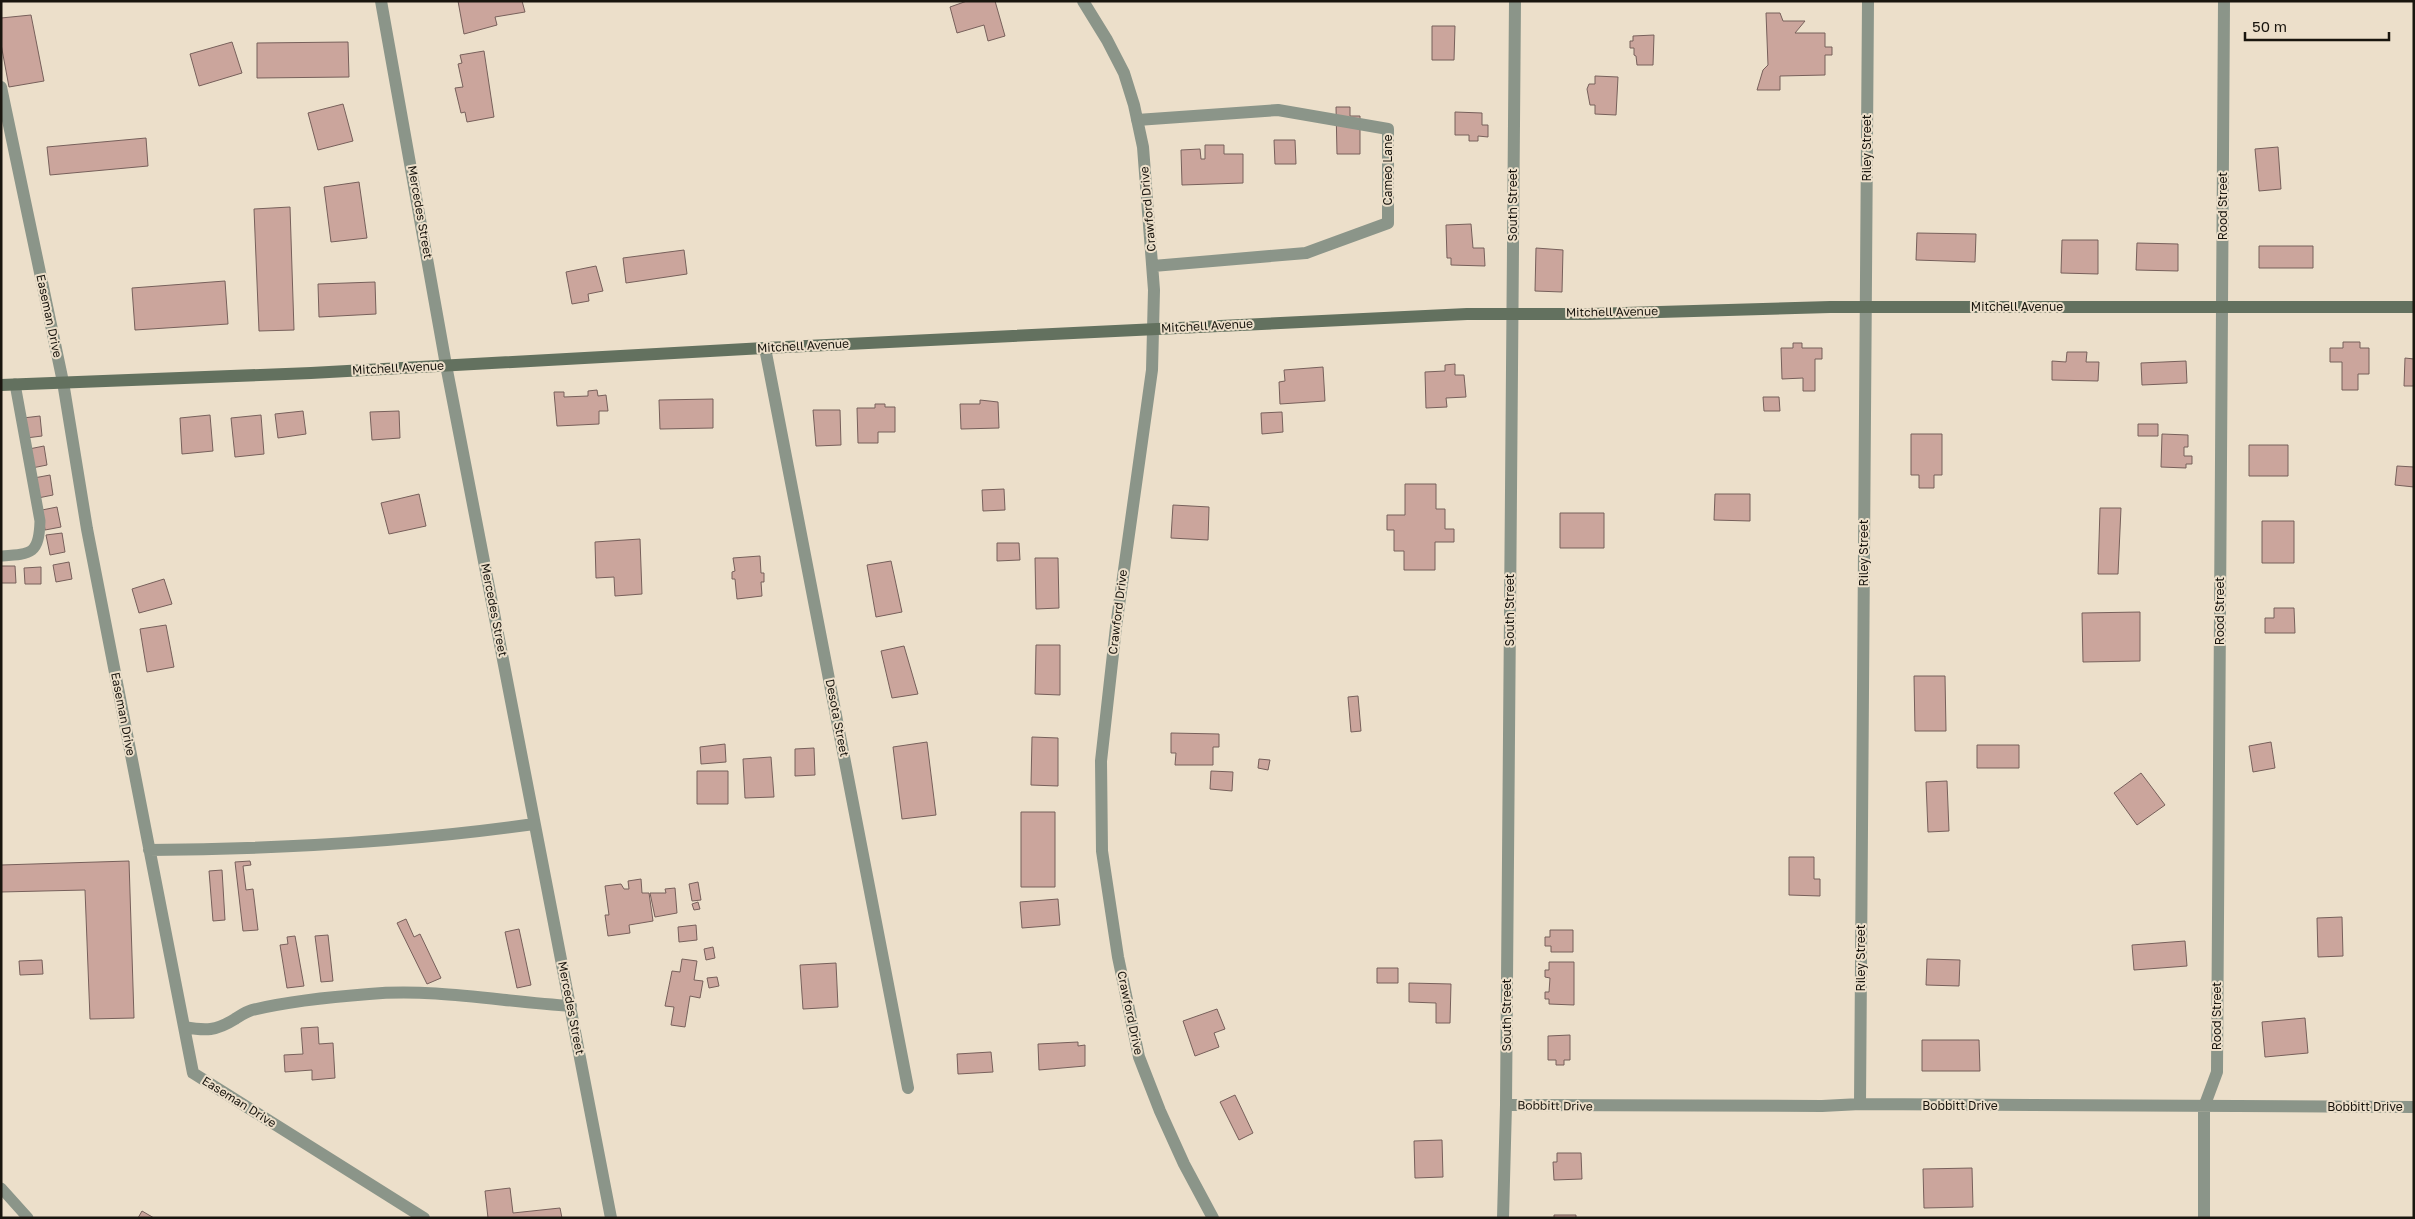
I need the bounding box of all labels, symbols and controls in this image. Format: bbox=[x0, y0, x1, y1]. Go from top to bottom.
scale bar bbox=[2245, 10, 2389, 42]
text: 50 m bbox=[2252, 17, 2287, 35]
street label: Riley Street bbox=[1859, 114, 1874, 182]
street label: Cameo Lane bbox=[1380, 135, 1395, 205]
street label: Mercedes Street bbox=[405, 164, 436, 260]
street label: Crawford Drive bbox=[1136, 166, 1159, 252]
street label: South Street bbox=[1505, 168, 1520, 241]
street label: Rood Street bbox=[2215, 172, 2230, 240]
street label: Easeman Drive bbox=[33, 273, 66, 359]
street label: Mitchell Avenue bbox=[1971, 299, 2063, 314]
street label: Mitchell Avenue bbox=[1566, 303, 1658, 320]
street label: Mitchell Avenue bbox=[1161, 316, 1253, 335]
street label: Mitchell Avenue bbox=[757, 336, 849, 355]
street label: Mitchell Avenue bbox=[352, 358, 444, 377]
street label: Riley Street bbox=[1856, 519, 1871, 587]
street label: Mercedes Street bbox=[478, 562, 511, 658]
street label: Crawford Drive bbox=[1105, 569, 1130, 655]
street label: South Street bbox=[1502, 573, 1517, 646]
street label: Rood Street bbox=[2212, 577, 2227, 645]
street label: Easeman Drive bbox=[108, 671, 139, 757]
street label: Desota Street bbox=[823, 678, 852, 758]
street label: Riley Street bbox=[1853, 924, 1868, 992]
street label: Mercedes Street bbox=[555, 960, 588, 1056]
street label: Crawford Drive bbox=[1114, 970, 1147, 1056]
street label: South Street bbox=[1499, 978, 1514, 1051]
street label: Rood Street bbox=[2209, 982, 2224, 1050]
street label: Easeman Drive bbox=[199, 1073, 279, 1130]
street label: Bobbitt Drive bbox=[1517, 1097, 1593, 1114]
street label: Bobbitt Drive bbox=[1922, 1098, 1998, 1113]
street label: Bobbitt Drive bbox=[2327, 1099, 2403, 1114]

